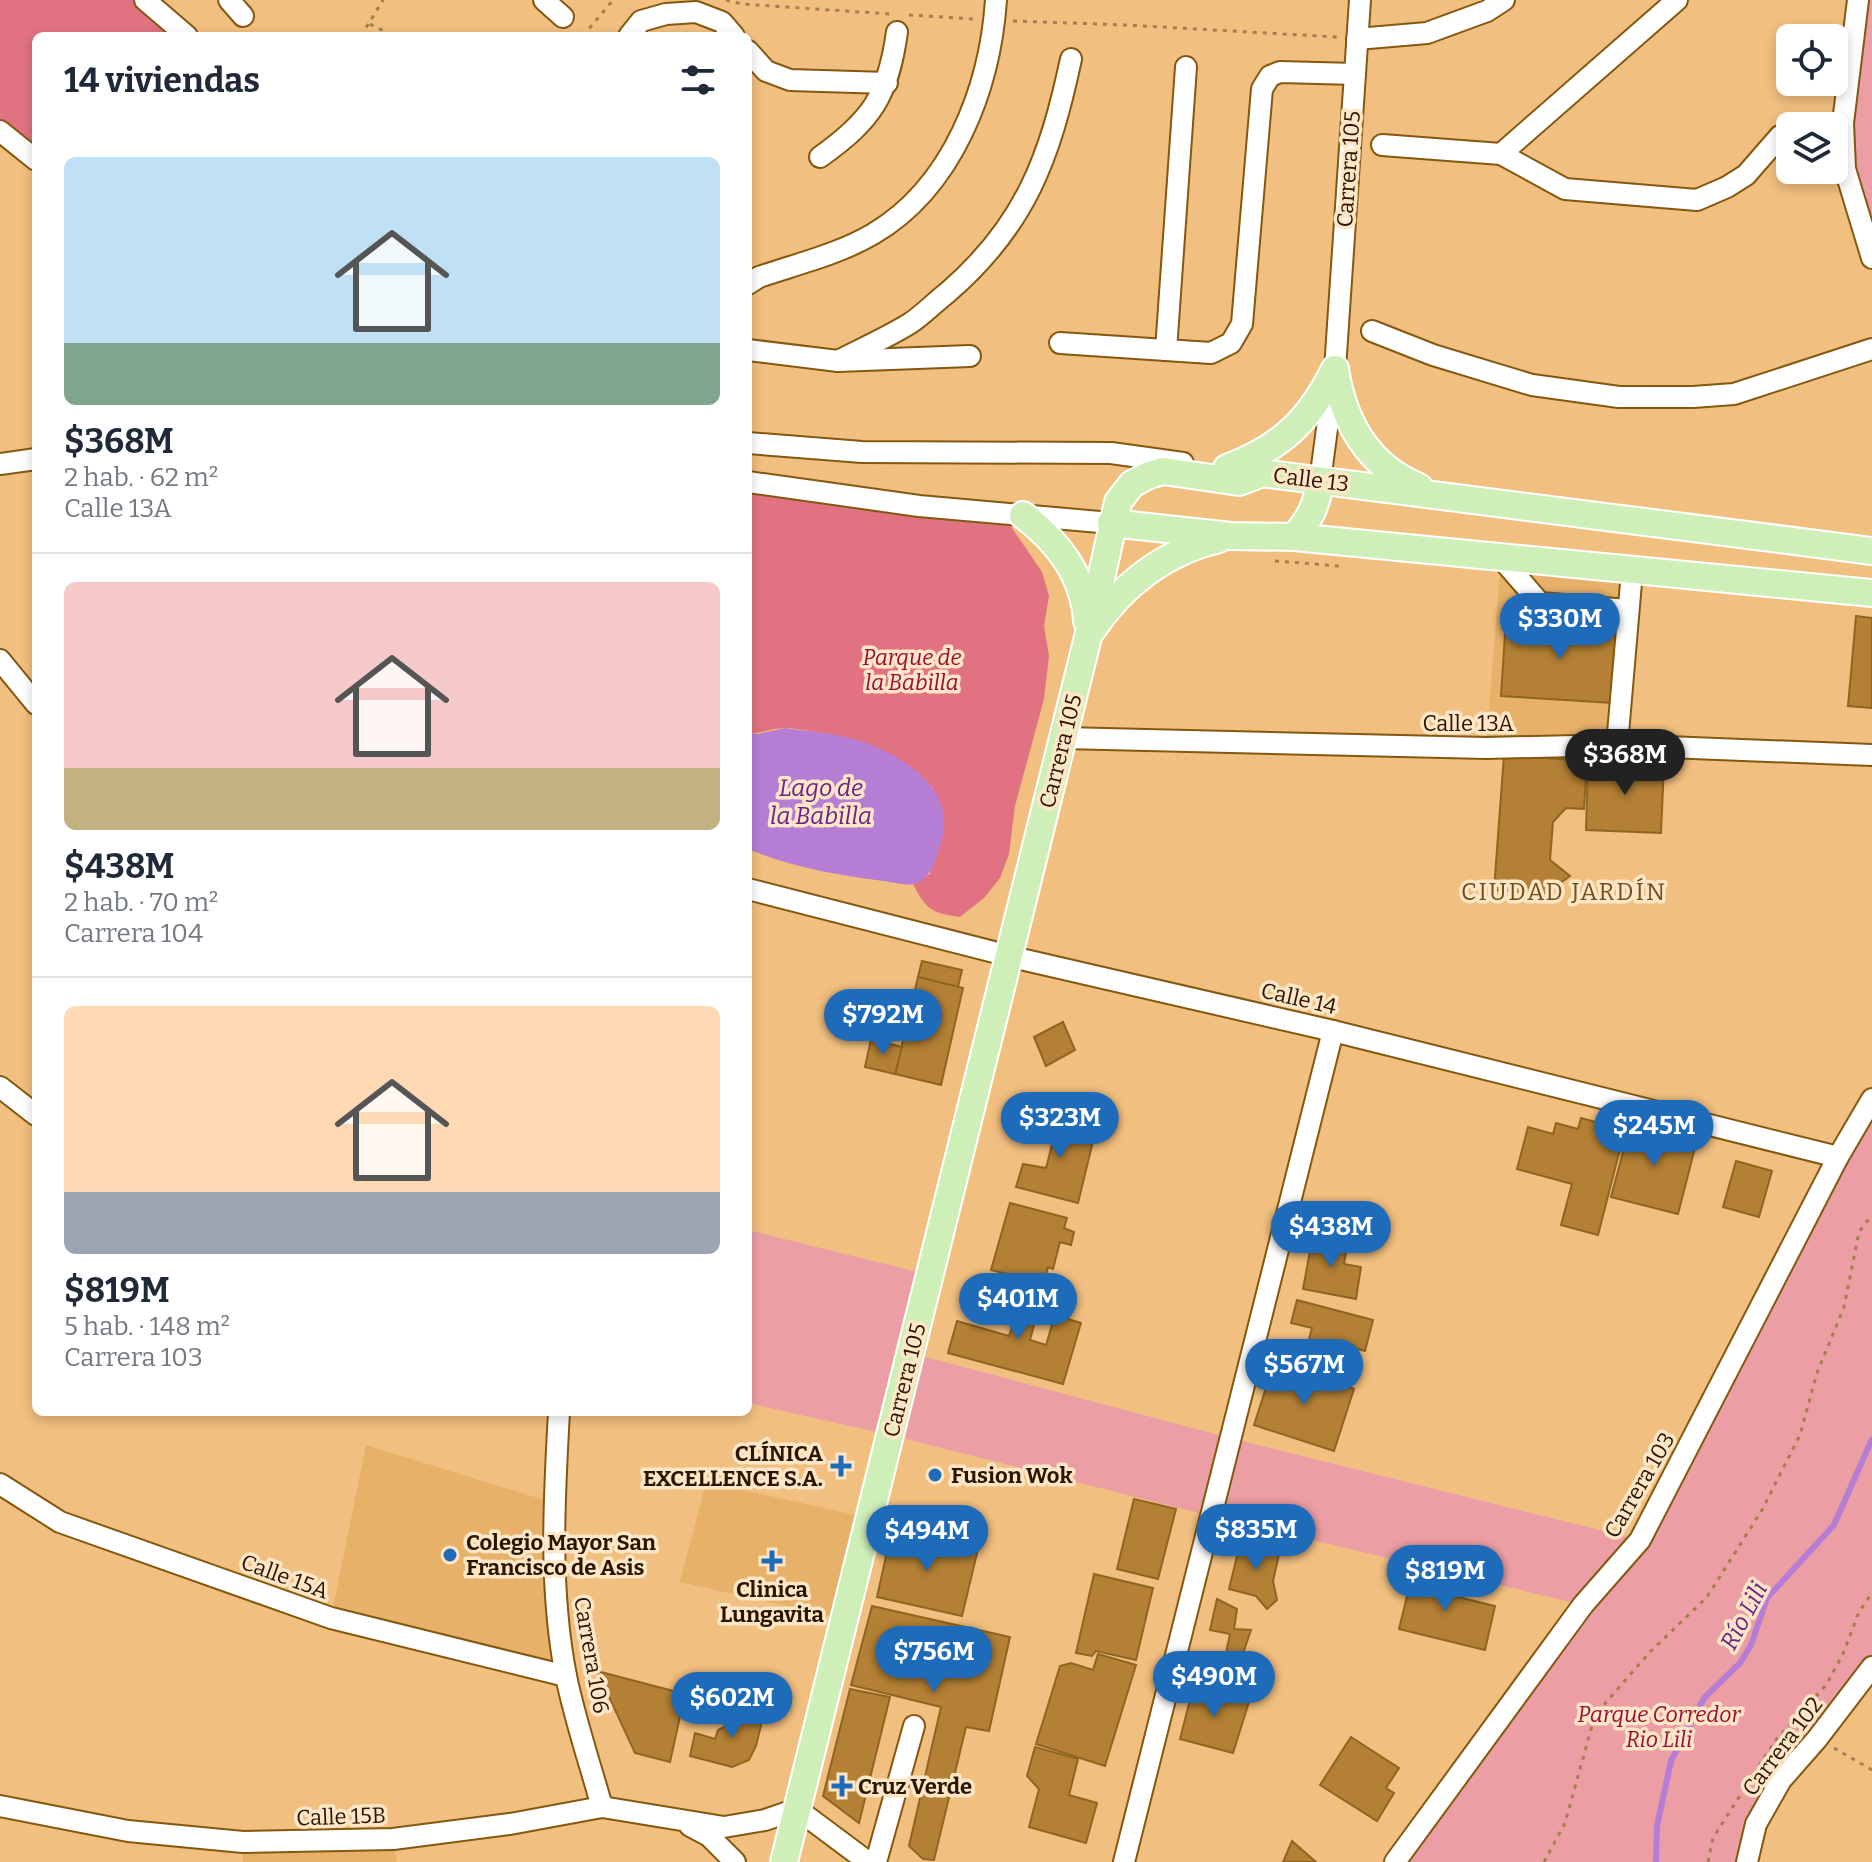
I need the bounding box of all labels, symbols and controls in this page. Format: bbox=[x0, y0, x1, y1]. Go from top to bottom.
map controls bbox=[1776, 24, 1848, 184]
button: locate bbox=[1776, 24, 1848, 96]
icon: filters bbox=[676, 58, 720, 102]
text: 14 viviendas bbox=[64, 60, 260, 101]
street label: Carrera 105 bbox=[1331, 110, 1366, 228]
button: layers bbox=[1776, 112, 1848, 184]
icon: home bbox=[320, 209, 464, 353]
text: $368M bbox=[64, 421, 174, 462]
street label: Calle 13 bbox=[1271, 461, 1350, 498]
text: 2 hab. · 62 m² bbox=[64, 462, 218, 493]
text: Calle 13A bbox=[64, 493, 172, 524]
pin: $330M bbox=[1504, 593, 1616, 661]
text: $330M bbox=[1518, 603, 1602, 634]
icon: home bbox=[320, 634, 464, 778]
park label: Parque de la Babilla bbox=[863, 644, 961, 696]
street label: Carrera 105 bbox=[1033, 691, 1088, 811]
street label: Calle 13A bbox=[1422, 710, 1514, 737]
pin: $368M bbox=[1569, 729, 1681, 797]
text: $368M bbox=[1583, 739, 1667, 770]
water label: Lago de la Babilla bbox=[770, 774, 872, 830]
text: $438M bbox=[64, 846, 174, 887]
district label: CIUDAD JARDÍN bbox=[1461, 877, 1667, 906]
text: 2 hab. · 70 m² bbox=[64, 887, 218, 918]
text: Carrera 104 bbox=[64, 918, 203, 949]
street label: Calle 14 bbox=[1259, 977, 1339, 1020]
pin: $792M bbox=[827, 989, 939, 1057]
text: $792M bbox=[842, 999, 924, 1030]
icon: home bbox=[320, 1058, 464, 1202]
pin: $323M bbox=[1004, 1092, 1116, 1160]
pin: $245M bbox=[1598, 1100, 1710, 1168]
text: $323M bbox=[1019, 1102, 1101, 1133]
text: $245M bbox=[1612, 1110, 1696, 1141]
pin: $438M bbox=[1275, 1201, 1387, 1269]
text: $438M bbox=[1289, 1211, 1373, 1242]
text: $819M bbox=[64, 1270, 170, 1311]
pin: $401M bbox=[962, 1273, 1074, 1341]
text: $401M bbox=[977, 1283, 1059, 1314]
text: 5 hab. · 148 m² bbox=[64, 1311, 230, 1342]
street label: Carrera 105 bbox=[877, 1320, 932, 1440]
pin: $567M bbox=[1248, 1339, 1360, 1407]
text: Carrera 103 bbox=[64, 1342, 203, 1373]
text: $567M bbox=[1263, 1349, 1345, 1380]
street label: Carrera 103 bbox=[1598, 1428, 1680, 1543]
place label: CLÍNICA EXCELLENCE S.A. bbox=[643, 1440, 823, 1492]
marker: CLÍNICA EXCELLENCE S.A. bbox=[830, 1455, 852, 1477]
place label: Fusion Wok bbox=[951, 1462, 1073, 1489]
marker: Fusion Wok bbox=[926, 1466, 944, 1484]
pin: $835M bbox=[1200, 1504, 1312, 1572]
pin: $494M bbox=[871, 1505, 983, 1573]
text: $835M bbox=[1215, 1514, 1297, 1545]
text: $494M bbox=[884, 1515, 970, 1546]
place label: Colegio Mayor San Francisco de Asis bbox=[466, 1529, 656, 1581]
pin: $819M bbox=[1389, 1545, 1501, 1613]
marker: Colegio Mayor San Francisco de Asis bbox=[441, 1546, 459, 1564]
street label: Calle 15A bbox=[237, 1548, 333, 1605]
marker: Clinica Lungavita bbox=[761, 1550, 783, 1572]
text: $819M bbox=[1405, 1555, 1485, 1586]
place label: Clinica Lungavita bbox=[720, 1576, 825, 1628]
water label: Río Lili bbox=[1715, 1577, 1773, 1655]
street label: Carrera 106 bbox=[568, 1595, 615, 1715]
pin: $756M bbox=[878, 1626, 990, 1694]
text: $756M bbox=[893, 1636, 975, 1667]
pin: $490M bbox=[1158, 1651, 1270, 1719]
text: $490M bbox=[1171, 1661, 1257, 1692]
pin: $602M bbox=[676, 1672, 788, 1740]
text: $602M bbox=[690, 1682, 775, 1713]
street label: Carrera 102 bbox=[1736, 1691, 1828, 1801]
park label: Parque Corredor Rio Lili bbox=[1578, 1701, 1741, 1753]
place label: Cruz Verde bbox=[858, 1773, 972, 1800]
marker: Cruz Verde bbox=[833, 1777, 851, 1795]
street label: Calle 15B bbox=[296, 1801, 386, 1832]

